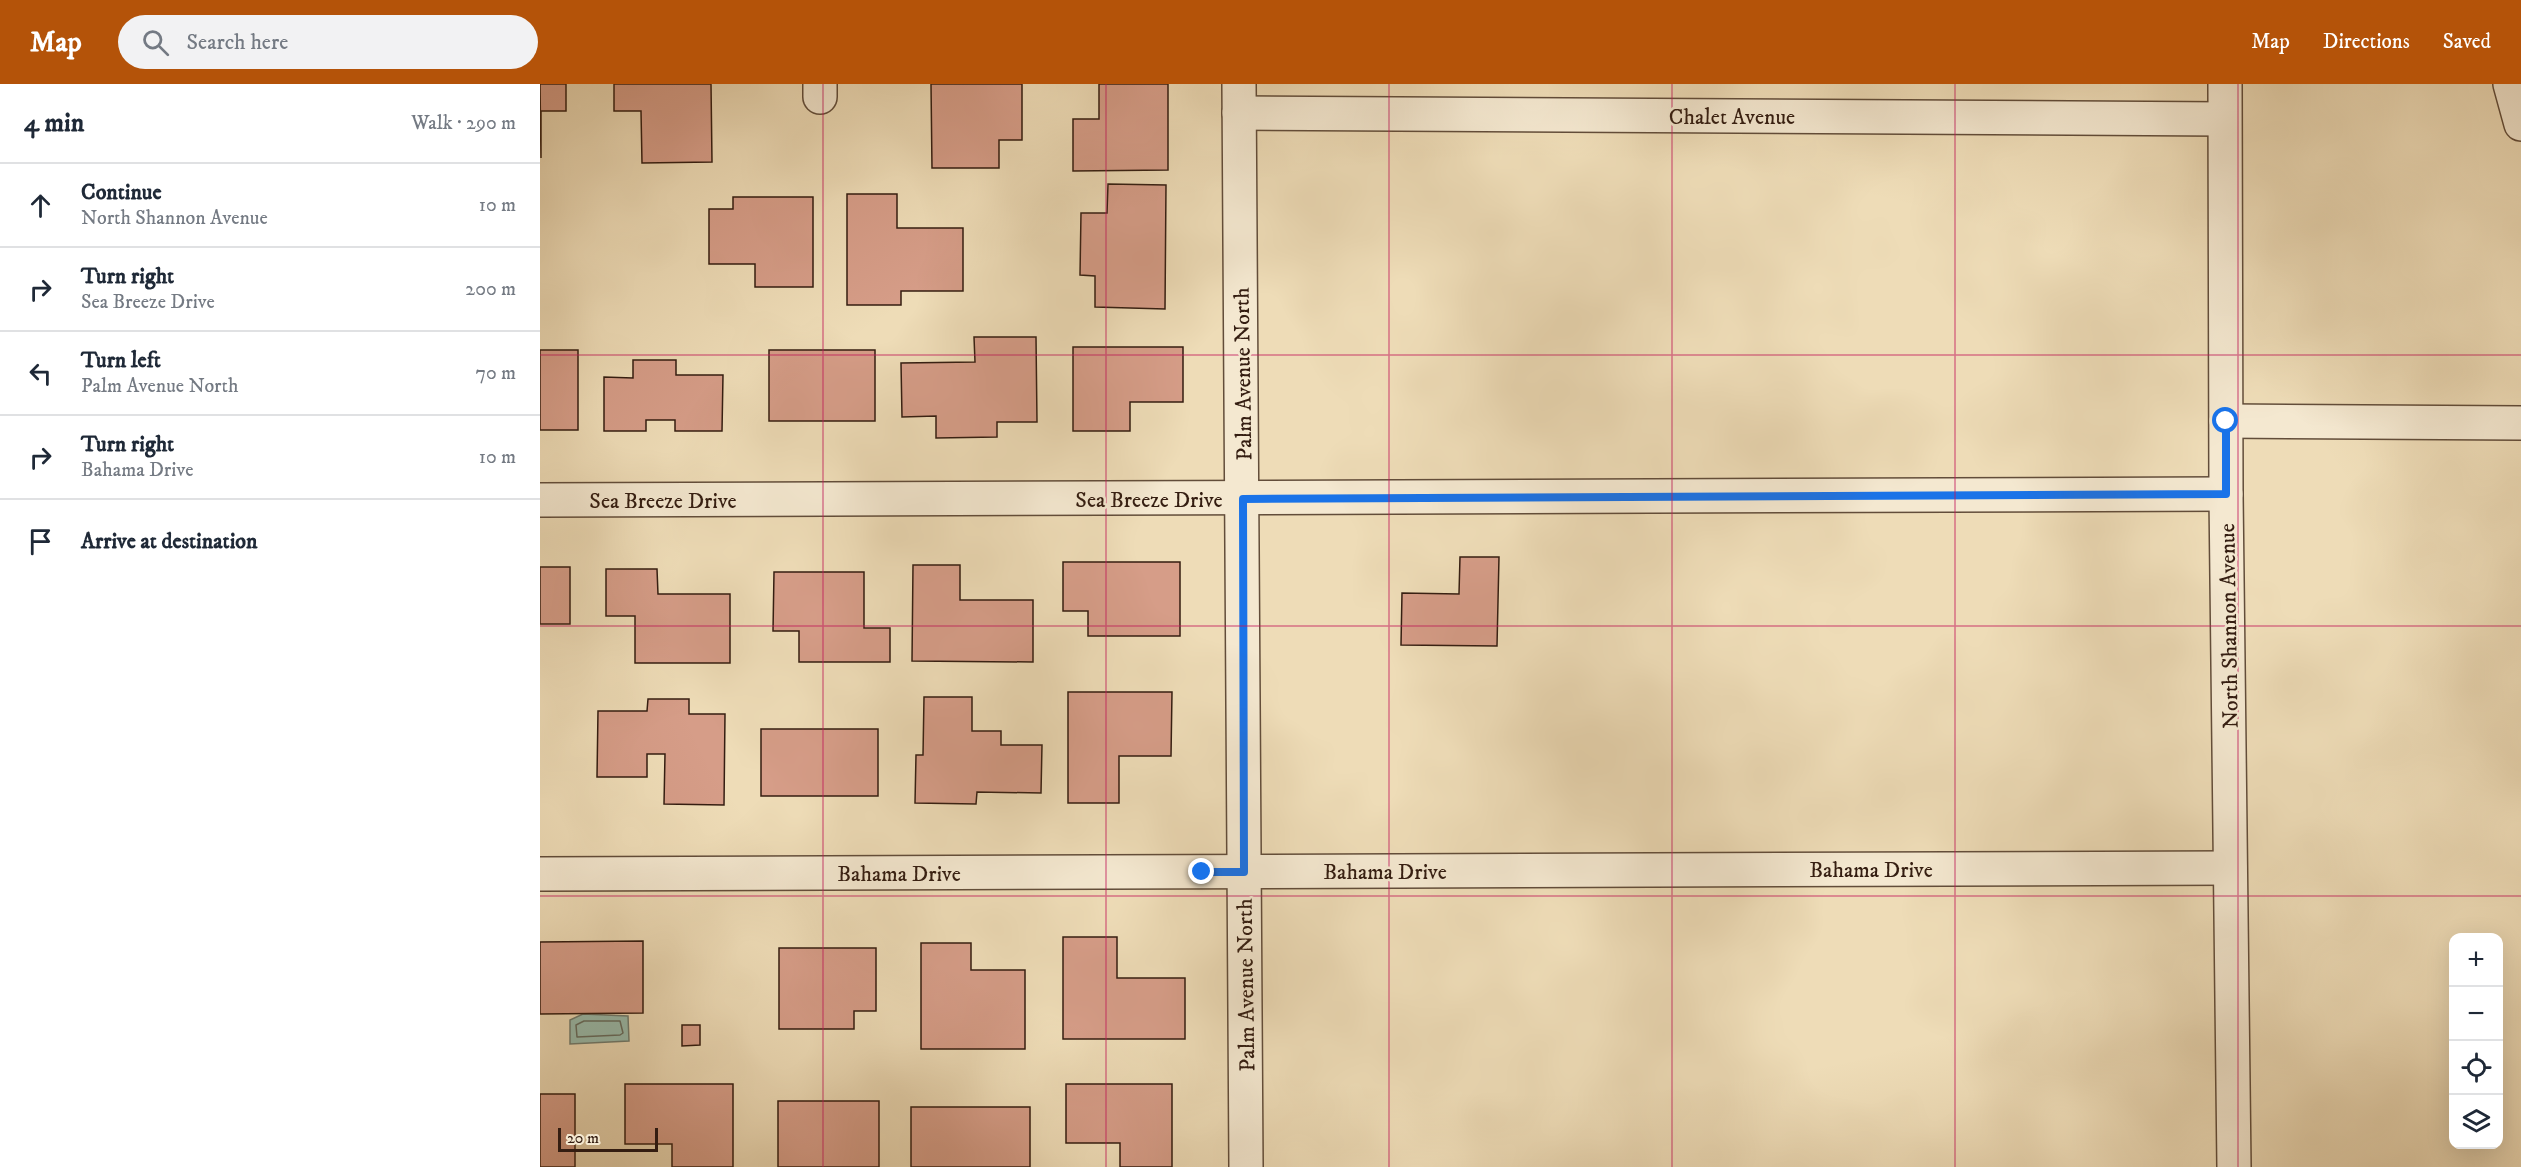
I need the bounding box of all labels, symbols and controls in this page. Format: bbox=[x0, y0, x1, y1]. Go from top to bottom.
search box bbox=[118, 15, 538, 69]
text: Map bbox=[30, 25, 82, 60]
icon: search bbox=[139, 26, 172, 59]
text: Search here bbox=[187, 29, 288, 56]
text: Map bbox=[2251, 29, 2290, 55]
text: Directions bbox=[2323, 29, 2410, 55]
text: Saved bbox=[2443, 29, 2491, 55]
street label: Chalet Avenue bbox=[1669, 104, 1795, 131]
text: 4 min bbox=[24, 107, 84, 140]
text: Walk · 290 m bbox=[411, 111, 516, 136]
text: Continue bbox=[81, 179, 162, 206]
icon: ahead bbox=[24, 189, 57, 222]
text: 10 m bbox=[479, 193, 516, 218]
text: North Shannon Avenue bbox=[81, 206, 268, 231]
text: Turn right bbox=[81, 263, 174, 290]
icon: right bbox=[24, 273, 57, 306]
text: 200 m bbox=[465, 277, 516, 302]
street label: Palm Avenue North bbox=[1228, 287, 1259, 461]
text: Sea Breeze Drive bbox=[81, 290, 215, 315]
text: Turn left bbox=[81, 347, 161, 374]
icon: left bbox=[24, 357, 57, 390]
text: 70 m bbox=[475, 361, 516, 386]
text: Palm Avenue North bbox=[81, 374, 238, 399]
route start bbox=[2212, 407, 2238, 433]
text: Turn right bbox=[81, 431, 174, 458]
icon: right bbox=[24, 441, 57, 474]
text: 10 m bbox=[479, 445, 516, 470]
text: Bahama Drive bbox=[81, 458, 193, 483]
street label: Sea Breeze Drive bbox=[1075, 487, 1223, 514]
street label: Sea Breeze Drive bbox=[589, 488, 737, 515]
street label: North Shannon Avenue bbox=[2214, 523, 2245, 729]
icon: arrive bbox=[24, 525, 57, 558]
text: Arrive at destination bbox=[81, 528, 258, 555]
street label: Bahama Drive bbox=[1809, 857, 1933, 884]
route end bbox=[1188, 858, 1214, 884]
street label: Bahama Drive bbox=[1323, 859, 1447, 886]
street label: Bahama Drive bbox=[837, 861, 961, 888]
street label: Palm Avenue North bbox=[1231, 898, 1262, 1072]
map controls bbox=[2449, 933, 2503, 1149]
button: + bbox=[2449, 933, 2503, 987]
button: − bbox=[2449, 987, 2503, 1041]
button: locate bbox=[2449, 1041, 2503, 1095]
button: layers bbox=[2449, 1095, 2503, 1149]
scale bar bbox=[558, 1125, 658, 1152]
text: 20 m bbox=[567, 1128, 599, 1148]

